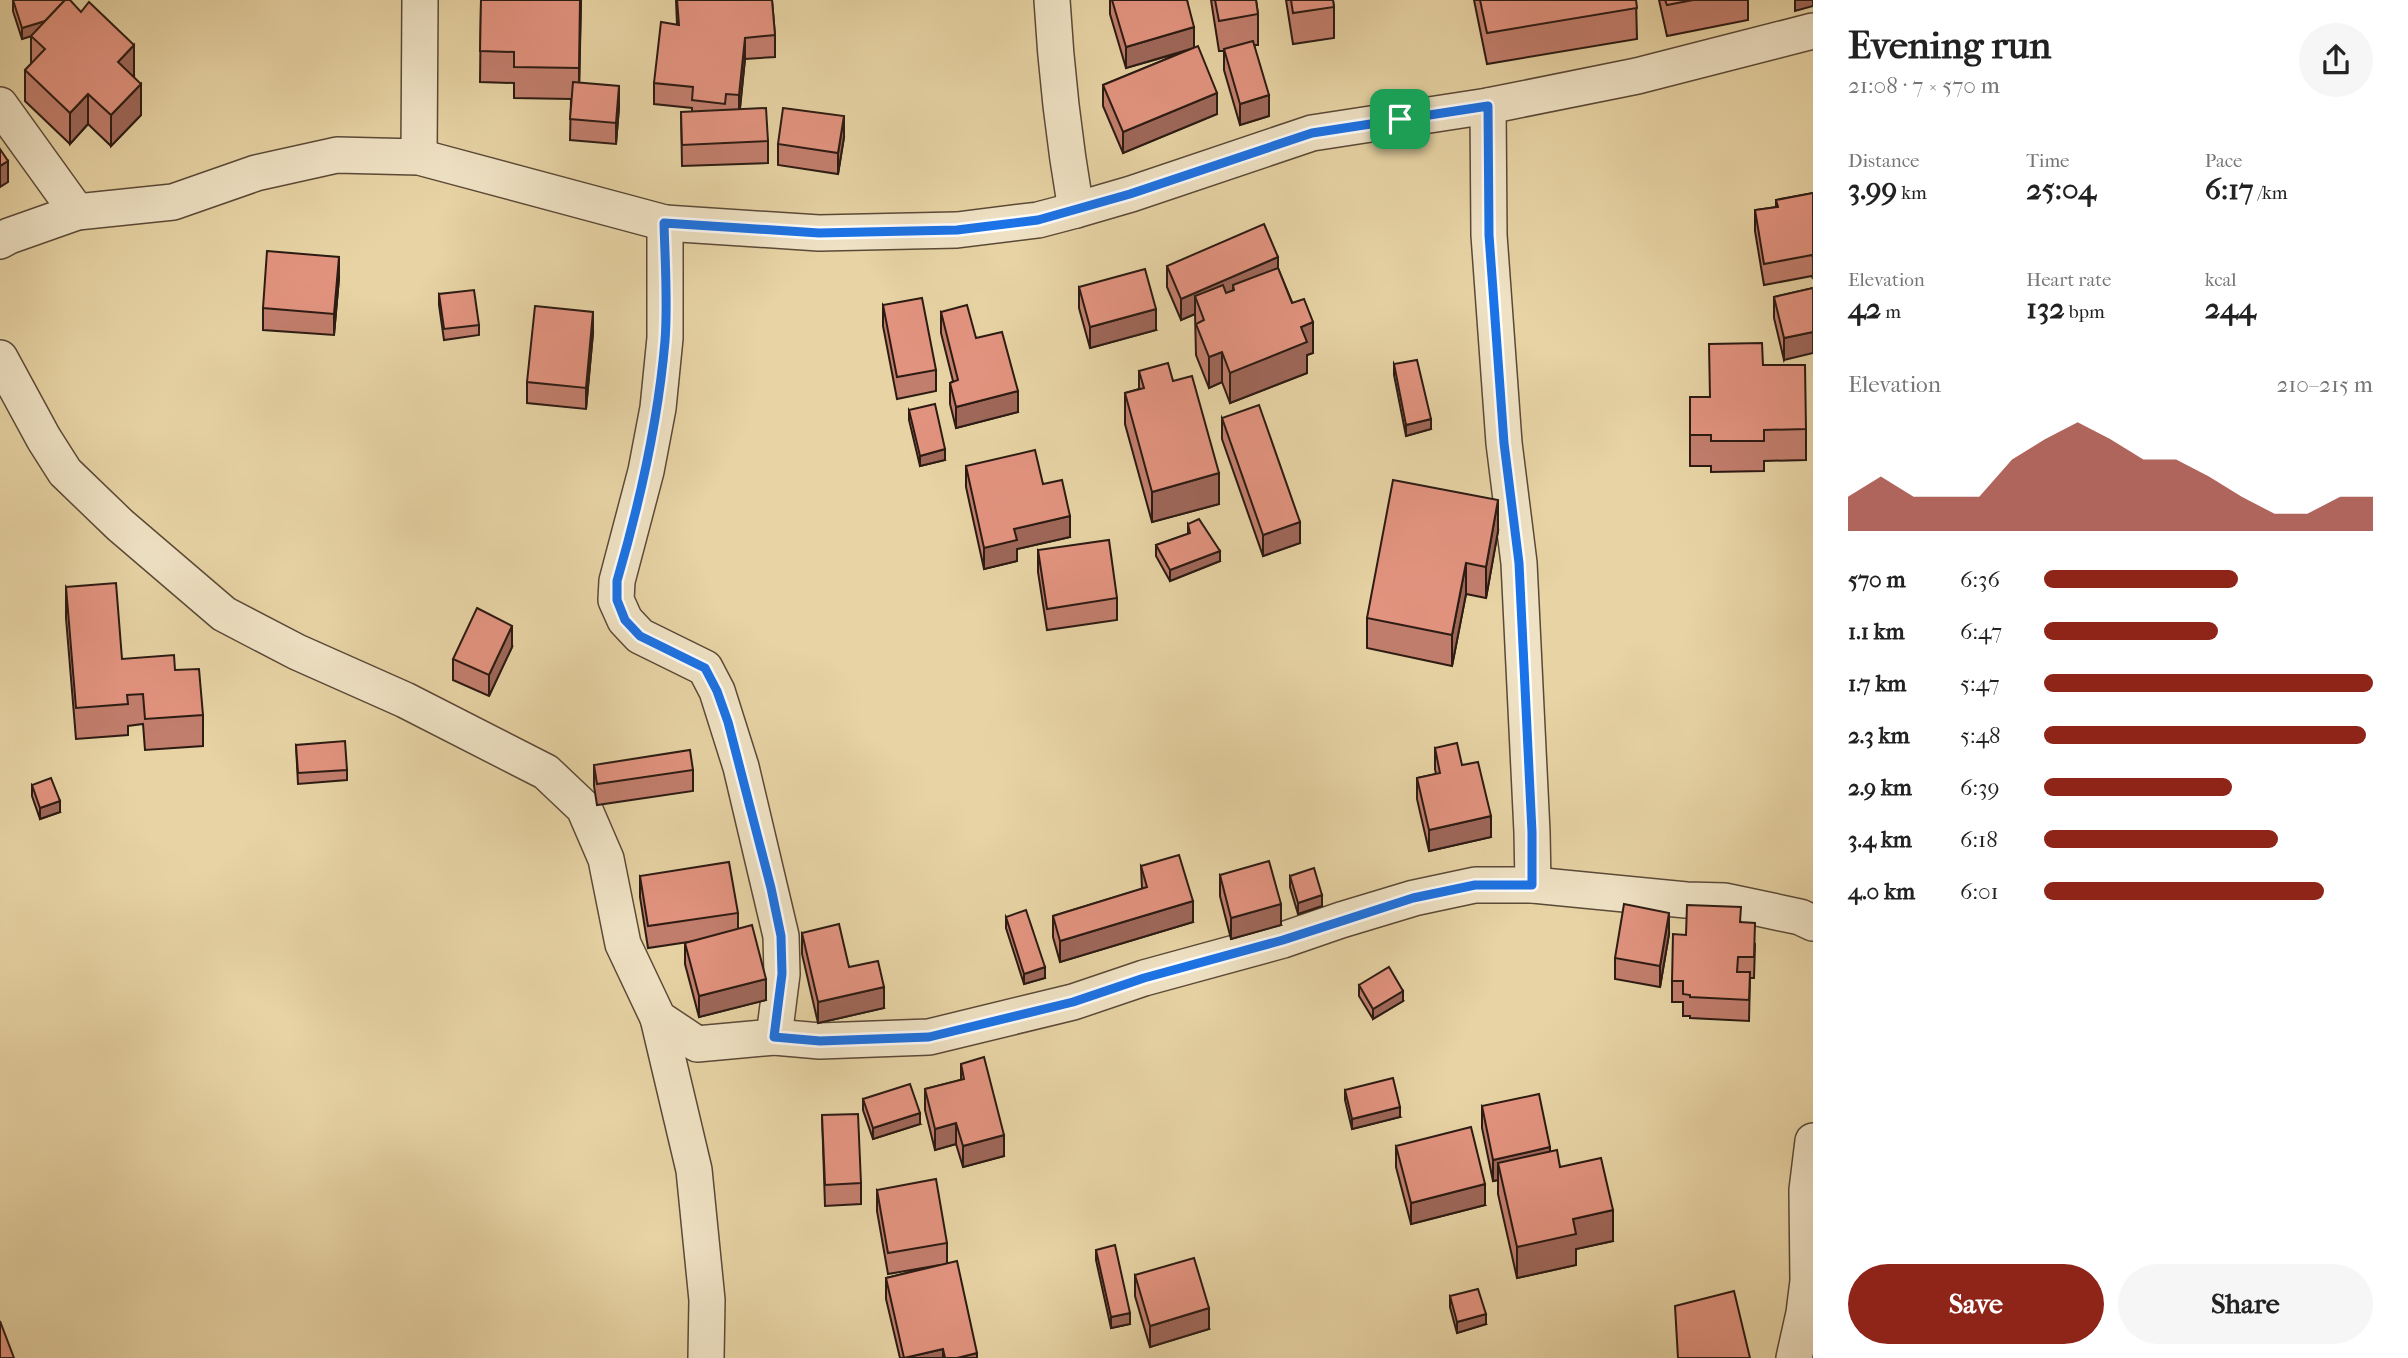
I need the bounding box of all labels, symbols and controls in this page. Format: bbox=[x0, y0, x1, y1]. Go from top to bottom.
text: Evening run bbox=[1848, 23, 2051, 68]
button: share bbox=[2299, 23, 2373, 97]
text: 21:08 · 7 × 570 m bbox=[1848, 72, 2000, 99]
pin bbox=[1370, 89, 1430, 149]
icon: arrive bbox=[1381, 100, 1419, 138]
text: Distance bbox=[1848, 150, 1919, 172]
text: Time bbox=[2026, 150, 2070, 172]
text: Pace bbox=[2205, 150, 2243, 172]
text: 3.99 bbox=[1848, 172, 1897, 207]
text: 25:04 bbox=[2026, 172, 2096, 207]
text: 6:17 bbox=[2205, 172, 2253, 207]
text: km bbox=[1897, 182, 1927, 204]
text: /km bbox=[2253, 182, 2288, 204]
text: Elevation bbox=[1848, 269, 1925, 291]
text: Heart rate bbox=[2026, 269, 2111, 291]
text: kcal bbox=[2205, 269, 2237, 291]
text: 42 bbox=[1848, 291, 1881, 326]
text: 132 bbox=[2026, 291, 2065, 326]
text: 244 bbox=[2205, 291, 2256, 326]
text: m bbox=[1881, 301, 1901, 323]
text: bpm bbox=[2065, 301, 2105, 323]
text: Elevation bbox=[1848, 371, 1941, 398]
text: 210–215 m bbox=[2276, 371, 2373, 398]
text: 570 m bbox=[1848, 566, 1906, 593]
text: 6:36 bbox=[1960, 566, 2000, 593]
text: 1.1 km bbox=[1848, 618, 1905, 645]
text: 6:47 bbox=[1960, 618, 2002, 645]
text: 1.7 km bbox=[1848, 670, 1906, 697]
text: 5:47 bbox=[1960, 670, 2000, 697]
text: 2.3 km bbox=[1848, 722, 1910, 749]
text: 5:48 bbox=[1960, 722, 2001, 749]
text: 2.9 km bbox=[1848, 774, 1912, 801]
text: 6:39 bbox=[1960, 774, 2000, 801]
text: 3.4 km bbox=[1848, 826, 1912, 853]
text: 6:18 bbox=[1960, 826, 1998, 853]
text: 4.0 km bbox=[1848, 878, 1915, 905]
text: 6:01 bbox=[1960, 878, 1999, 905]
button: Save bbox=[1848, 1264, 2104, 1344]
button: Share bbox=[2118, 1264, 2373, 1344]

